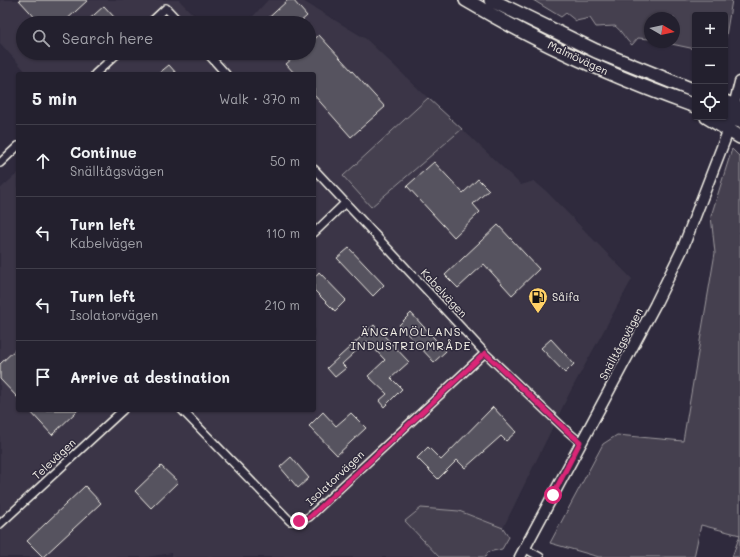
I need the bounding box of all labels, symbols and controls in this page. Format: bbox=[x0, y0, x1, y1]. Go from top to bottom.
north arrow bbox=[644, 12, 680, 48]
map controls bbox=[692, 12, 728, 120]
button: + bbox=[692, 12, 728, 48]
search box bbox=[16, 16, 316, 60]
icon: search bbox=[30, 27, 52, 49]
text: Search here bbox=[62, 28, 153, 48]
street label: Malmövägen bbox=[546, 37, 611, 78]
button: − bbox=[692, 48, 728, 84]
button: locate bbox=[692, 84, 728, 120]
text: 5 min bbox=[32, 87, 77, 109]
text: Walk · 370 m bbox=[219, 90, 300, 107]
text: Continue bbox=[70, 142, 137, 162]
icon: ahead bbox=[32, 150, 54, 172]
text: 50 m bbox=[270, 152, 300, 169]
text: Snälltågsvägen bbox=[70, 162, 164, 179]
text: Turn left bbox=[70, 214, 135, 234]
icon: left bbox=[32, 222, 54, 244]
text: 110 m bbox=[266, 224, 300, 241]
text: Kabelvägen bbox=[70, 234, 143, 251]
street label: Kabelvägen bbox=[418, 265, 471, 320]
text: Turn left bbox=[70, 286, 135, 306]
fuel station icon: Såifa bbox=[527, 286, 549, 314]
place label: Såifa bbox=[552, 289, 580, 304]
icon: left bbox=[32, 294, 54, 316]
text: 210 m bbox=[264, 296, 300, 313]
street label: Snälltågsvägen bbox=[595, 305, 646, 382]
text: Isolatorvägen bbox=[70, 306, 158, 323]
district label: ÄNGAMÖLLANS INDUSTRIOMRÅDE bbox=[351, 323, 471, 353]
icon: arrive bbox=[32, 366, 54, 388]
text: Arrive at destination bbox=[70, 367, 230, 387]
street label: Televägen bbox=[29, 435, 79, 483]
street label: Isolatorvägen bbox=[302, 447, 367, 509]
route start bbox=[544, 486, 562, 504]
route end bbox=[290, 512, 308, 530]

